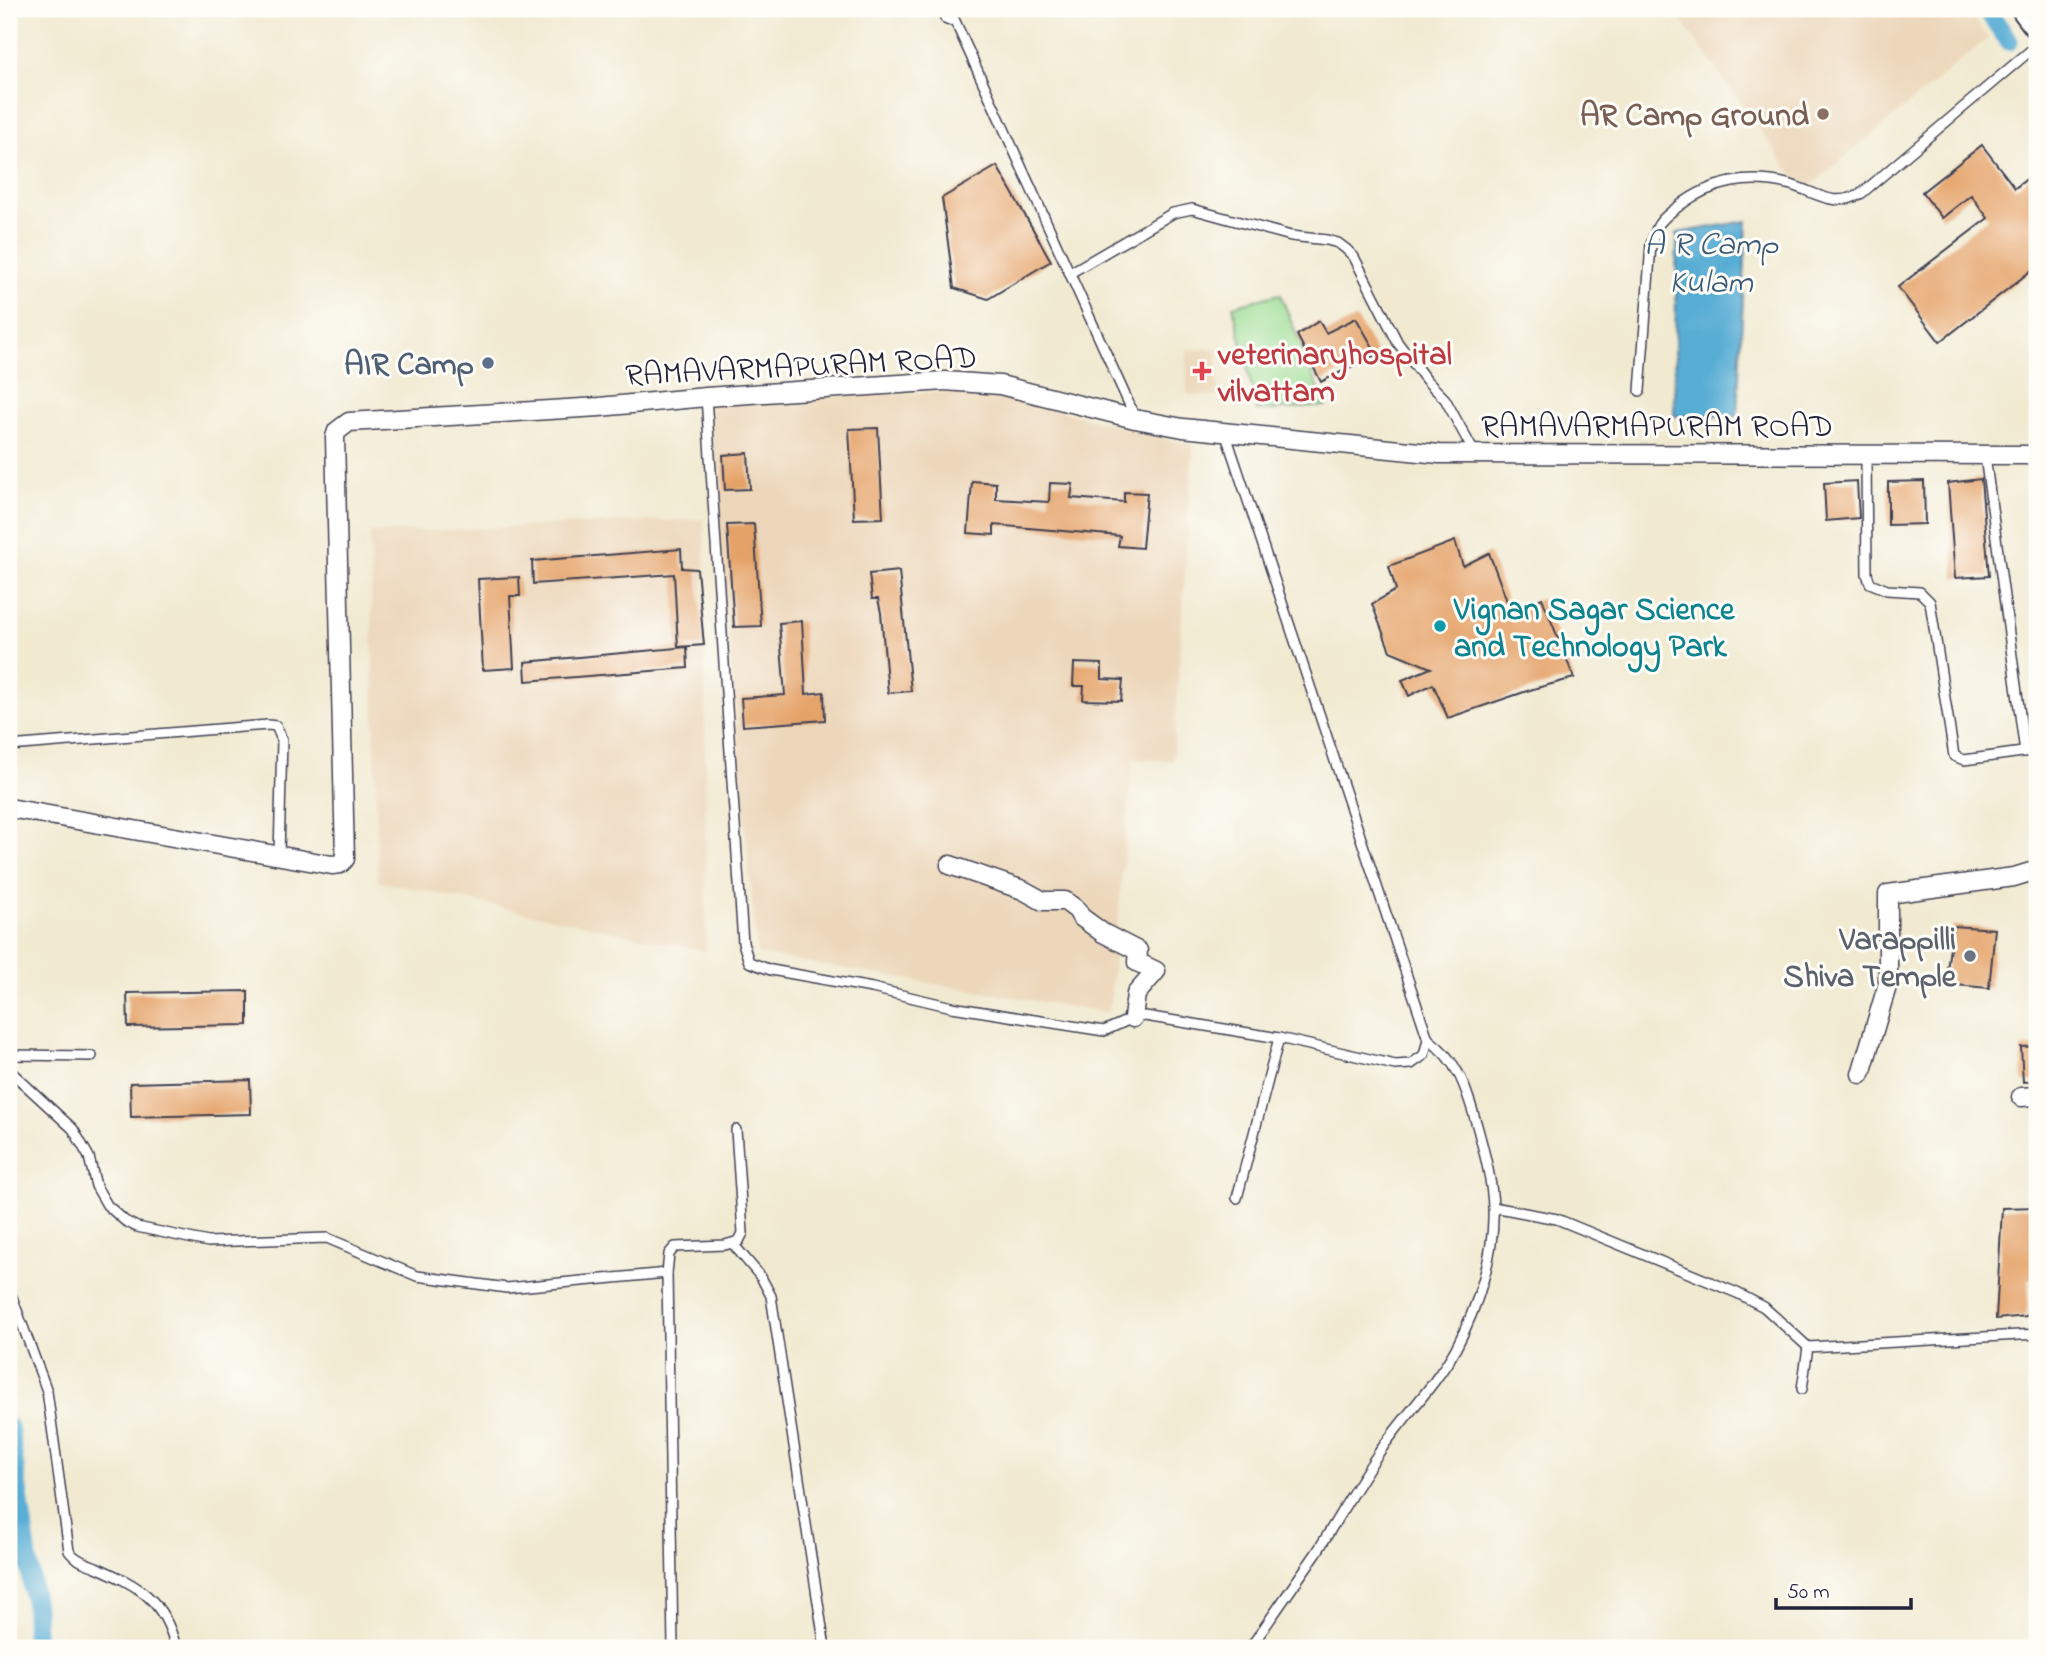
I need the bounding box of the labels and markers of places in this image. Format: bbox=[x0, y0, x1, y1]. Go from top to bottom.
place label: AR Camp Ground bbox=[1580, 94, 1809, 141]
marker: AR Camp Ground bbox=[1815, 106, 1831, 122]
place label: veterinaryhospital vilvattam bbox=[1217, 333, 1452, 417]
place label: AIR Camp bbox=[344, 343, 474, 390]
marker: AIR Camp bbox=[480, 355, 496, 371]
marker: veterinaryhospital vilvattam bbox=[1192, 361, 1212, 381]
place label: Vignan Sagar Science and Technology Park bbox=[1453, 588, 1736, 673]
marker: Vignan Sagar Science and Technology Park bbox=[1432, 618, 1448, 634]
place label: Varappilli Shiva Temple bbox=[1783, 918, 1958, 1002]
marker: Varappilli Shiva Temple bbox=[1962, 948, 1978, 964]

